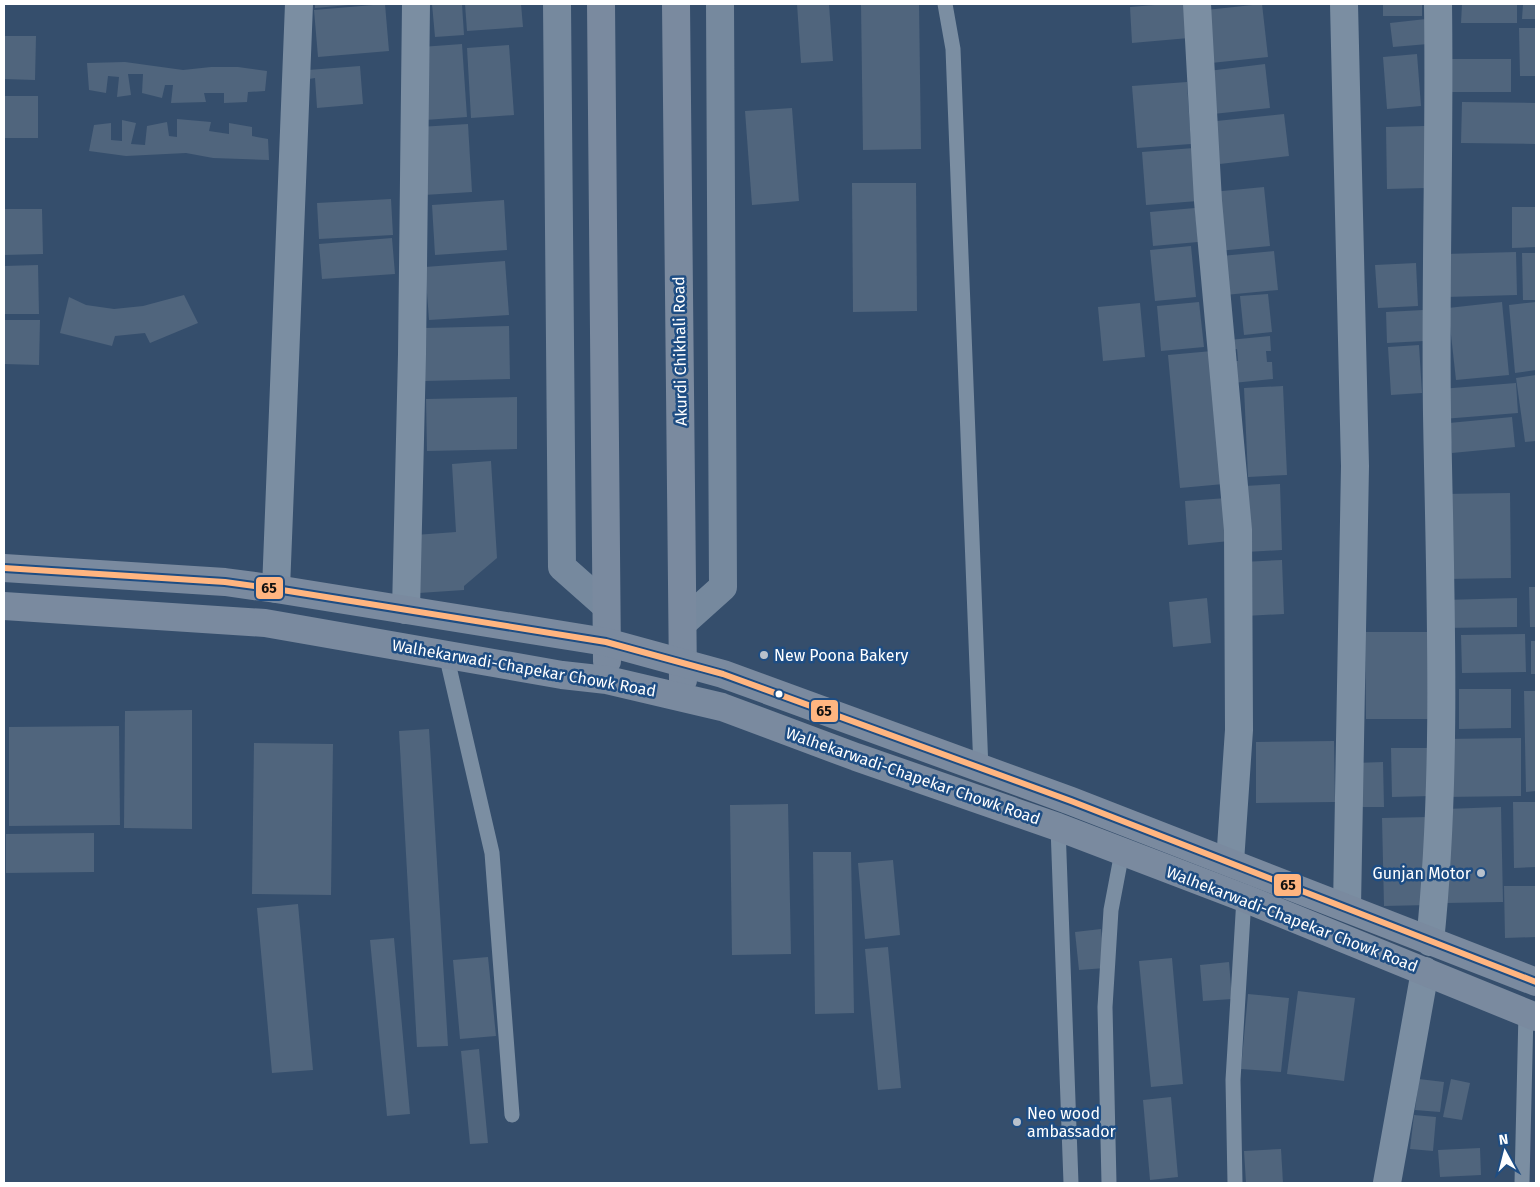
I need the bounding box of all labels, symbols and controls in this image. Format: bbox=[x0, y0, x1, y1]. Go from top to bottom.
street label: Akurdi Chikhali Road bbox=[669, 276, 691, 426]
line badge: 65 bbox=[255, 576, 284, 600]
text: 65 bbox=[261, 580, 277, 597]
street label: Walhekarwadi-Chapekar Chowk Road bbox=[390, 635, 658, 701]
place label: New Poona Bakery bbox=[774, 646, 909, 665]
marker: New Poona Bakery bbox=[758, 649, 770, 661]
unlabelled marker bbox=[774, 689, 784, 699]
line badge: 65 bbox=[810, 699, 839, 723]
text: 65 bbox=[816, 703, 832, 720]
street label: Walhekarwadi-Chapekar Chowk Road bbox=[783, 723, 1043, 829]
street label: Walhekarwadi-Chapekar Chowk Road bbox=[1164, 862, 1420, 976]
place label: Gunjan Motor bbox=[1373, 864, 1472, 883]
marker: Gunjan Motor bbox=[1475, 867, 1487, 879]
line badge: 65 bbox=[1273, 873, 1302, 897]
text: 65 bbox=[1280, 877, 1296, 894]
place label: Neo wood ambassador bbox=[1027, 1104, 1117, 1141]
marker: Neo wood ambassador bbox=[1011, 1116, 1023, 1128]
north arrow bbox=[1480, 1127, 1530, 1177]
text: N bbox=[1498, 1131, 1509, 1149]

